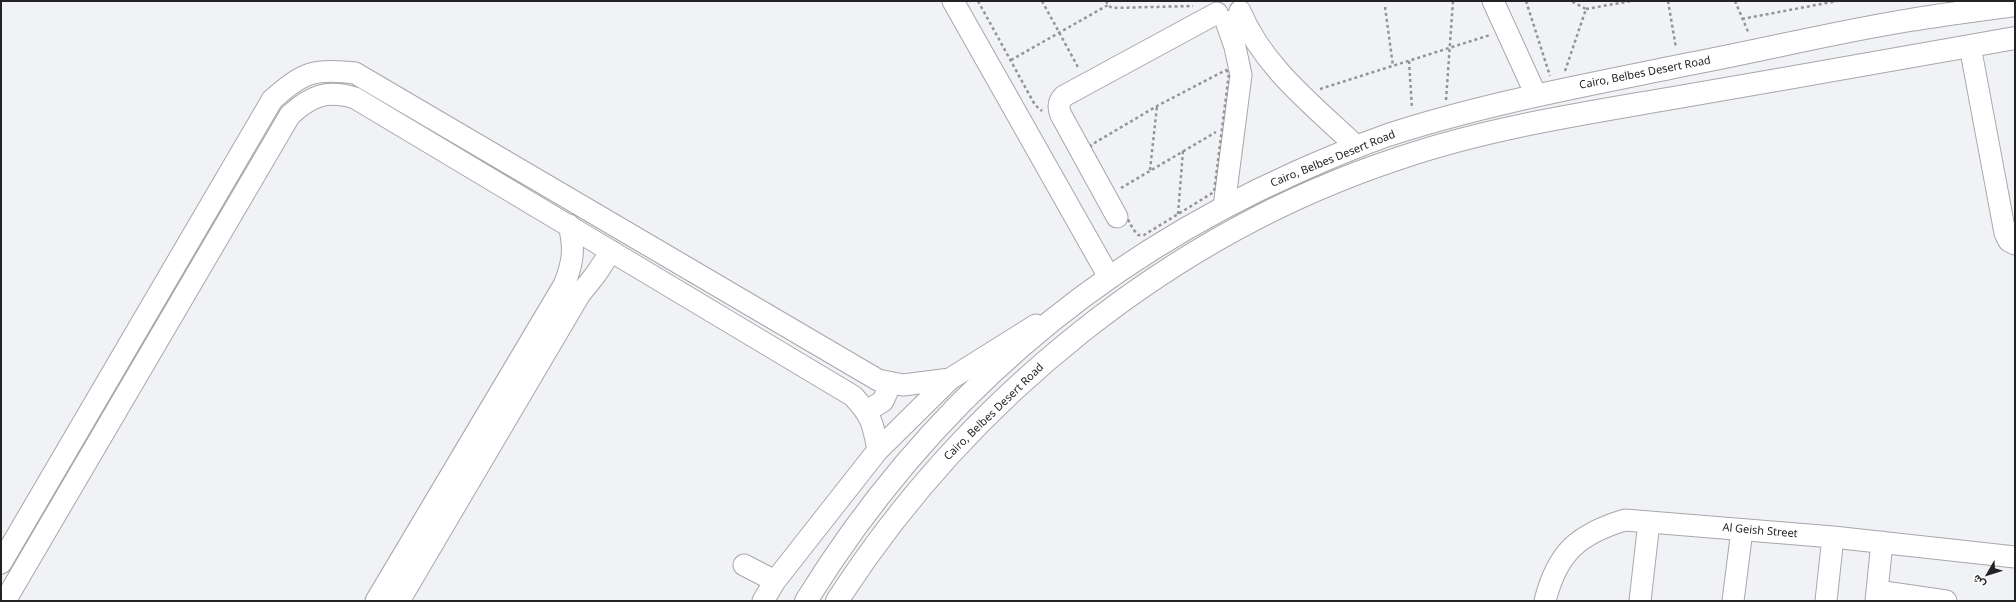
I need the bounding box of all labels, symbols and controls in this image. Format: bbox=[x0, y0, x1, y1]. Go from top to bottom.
street label: Cairo, Belbes Desert Road bbox=[1578, 54, 1712, 92]
street label: Cairo, Belbes Desert Road bbox=[1269, 128, 1397, 190]
street label: Cairo, Belbes Desert Road bbox=[941, 361, 1047, 463]
street label: Al Geish Street bbox=[1722, 521, 1798, 541]
north arrow bbox=[1968, 554, 2008, 594]
text: ش bbox=[1968, 572, 1988, 592]

